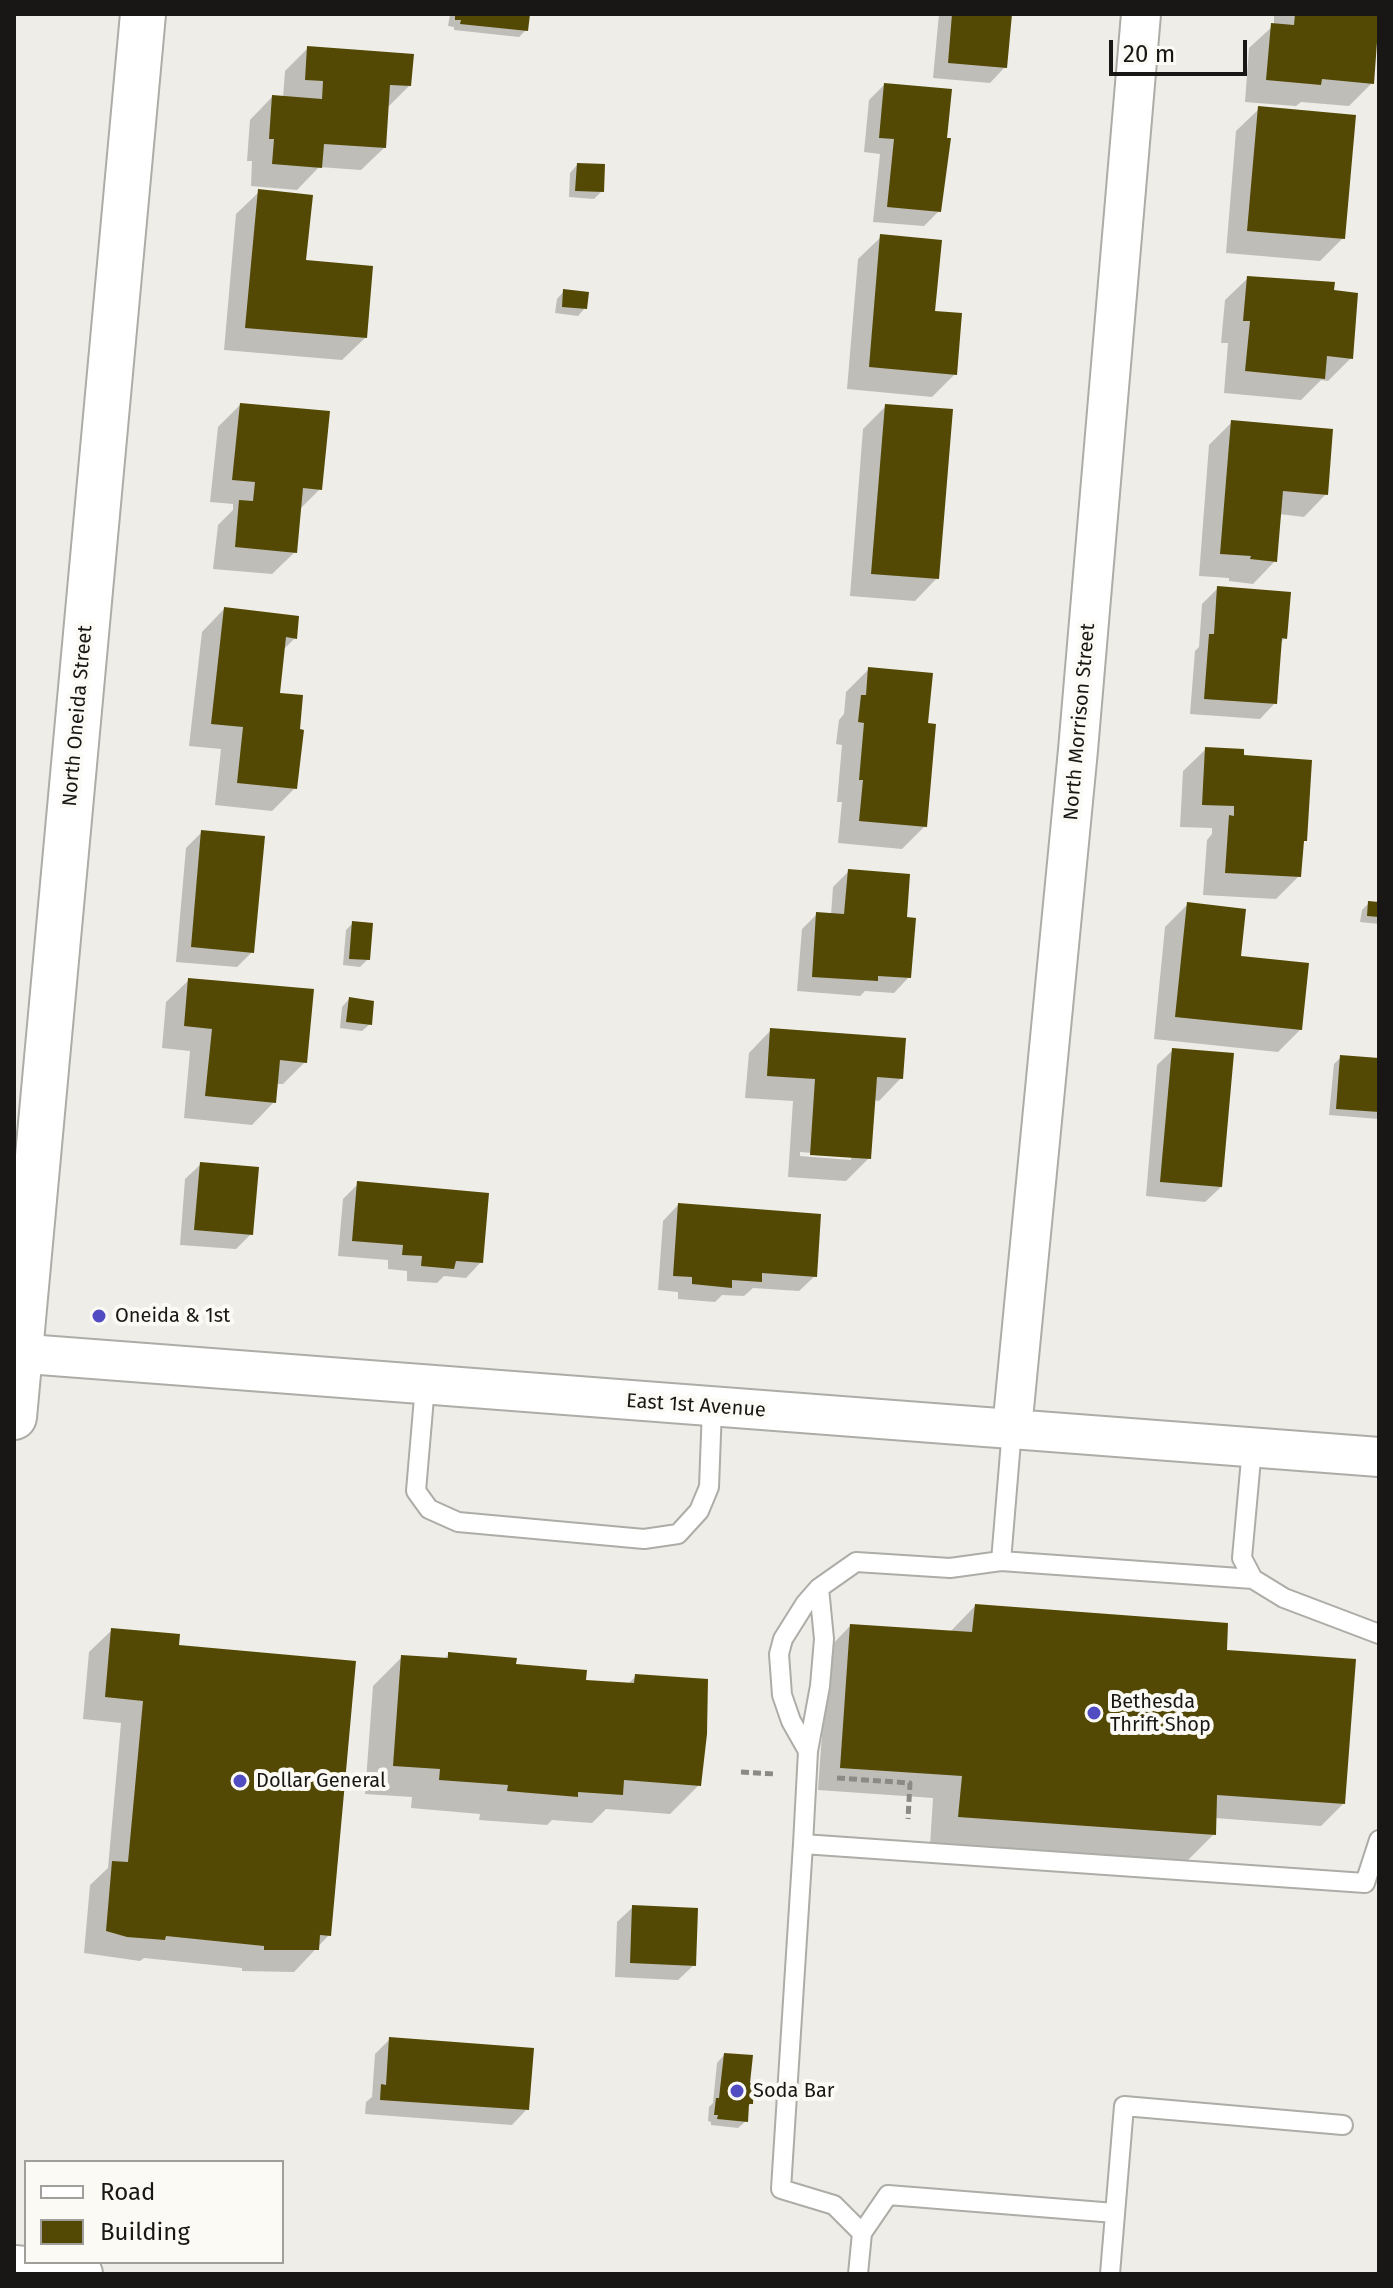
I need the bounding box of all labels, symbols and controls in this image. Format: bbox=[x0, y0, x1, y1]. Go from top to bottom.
scale bar bbox=[1113, 24, 1251, 74]
text: 20 m bbox=[1123, 40, 1175, 68]
street label: North Morrison Street bbox=[1059, 622, 1101, 822]
street label: North Oneida Street bbox=[58, 624, 98, 808]
place label: Oneida & 1st bbox=[115, 1304, 230, 1328]
marker: Oneida & 1st bbox=[90, 1307, 108, 1325]
street label: East 1st Avenue bbox=[625, 1389, 767, 1423]
place label: Bethesda Thrift Shop bbox=[1110, 1690, 1211, 1737]
marker: Bethesda Thrift Shop bbox=[1085, 1704, 1103, 1722]
place label: Dollar General bbox=[256, 1769, 386, 1793]
marker: Dollar General bbox=[231, 1772, 249, 1790]
place label: Soda Bar bbox=[753, 2079, 834, 2103]
marker: Soda Bar bbox=[728, 2082, 746, 2100]
legend bbox=[24, 2160, 284, 2264]
text: Road bbox=[100, 2178, 155, 2206]
text: Building bbox=[100, 2218, 190, 2246]

